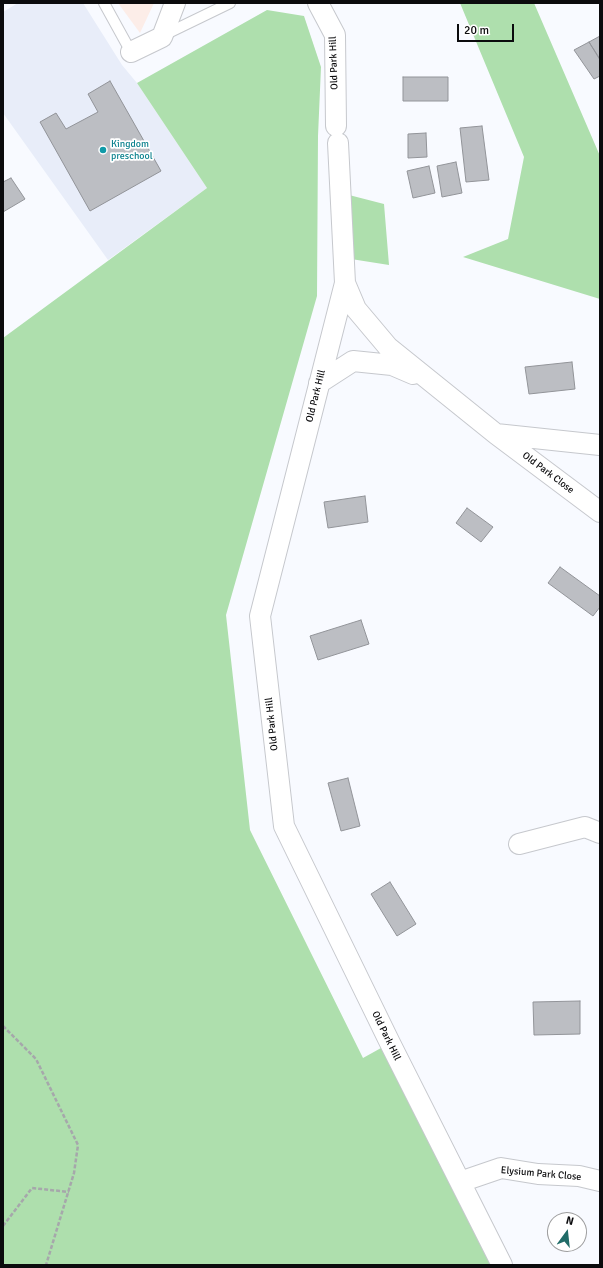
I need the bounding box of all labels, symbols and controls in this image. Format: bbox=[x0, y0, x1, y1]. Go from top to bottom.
scale bar bbox=[459, 16, 516, 42]
text: 20 m bbox=[464, 23, 489, 38]
street label: Old Park Hill bbox=[327, 36, 341, 90]
place label: Kingdom preschool bbox=[111, 138, 153, 162]
marker: Kingdom preschool bbox=[98, 145, 108, 155]
street label: Old Park Hill bbox=[304, 369, 328, 423]
street label: Old Park Close bbox=[520, 450, 576, 496]
street label: Old Park Hill bbox=[263, 697, 281, 751]
street label: Old Park Hill bbox=[369, 1009, 403, 1063]
street label: Elysium Park Close bbox=[500, 1165, 582, 1183]
north arrow bbox=[547, 1212, 587, 1252]
text: N bbox=[565, 1214, 575, 1228]

